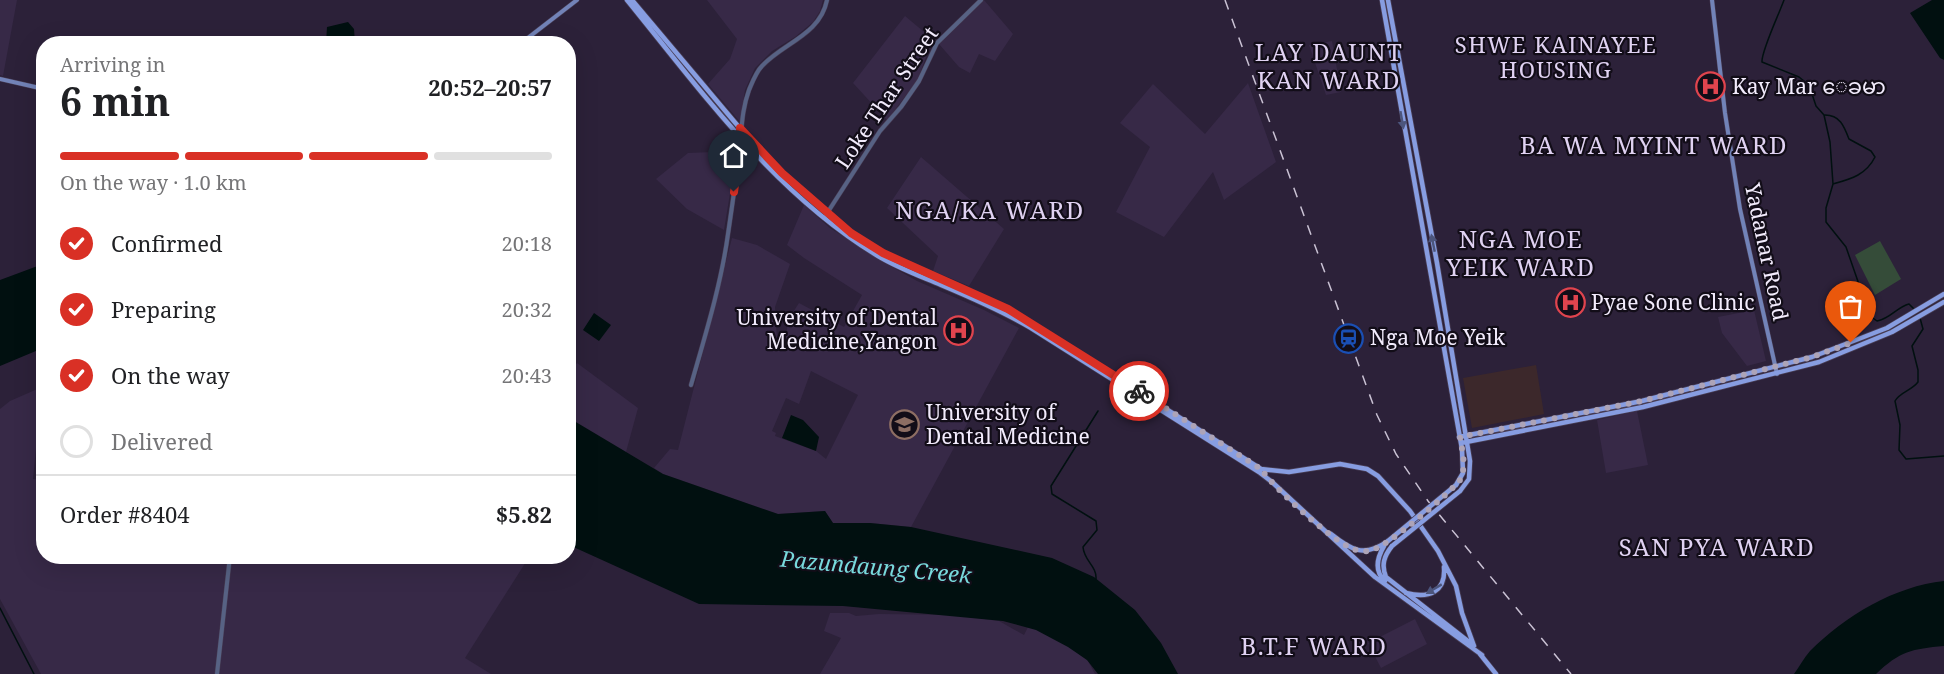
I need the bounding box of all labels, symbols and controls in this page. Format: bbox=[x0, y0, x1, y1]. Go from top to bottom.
street label: Loke Thar Street bbox=[828, 21, 944, 174]
district label: SHWE KAINAYEE HOUSING bbox=[1455, 29, 1657, 84]
district label: LAY DAUNT KAN WARD bbox=[1255, 35, 1403, 96]
text: Arriving in bbox=[60, 51, 165, 78]
hospital icon: Kay Mar ေခမာ bbox=[1695, 71, 1727, 103]
text: 20:52–20:57 bbox=[428, 72, 552, 102]
place label: Kay Mar ေခမာ bbox=[1732, 72, 1886, 100]
text: 6 min bbox=[60, 74, 170, 127]
one-way arrow bbox=[1398, 110, 1407, 129]
district label: BA WA MYINT WARD bbox=[1520, 128, 1788, 161]
pin bbox=[708, 130, 759, 192]
icon: home bbox=[717, 139, 750, 172]
text: On the way · 1.0 km bbox=[60, 169, 247, 196]
street label: Yadanar Road bbox=[1739, 180, 1795, 323]
district label: NGA/KA WARD bbox=[895, 193, 1085, 226]
district label: NGA MOE YEIK WARD bbox=[1446, 222, 1595, 283]
icon: check bbox=[60, 227, 93, 260]
text: Confirmed bbox=[111, 228, 222, 258]
text: 20:18 bbox=[502, 230, 552, 257]
one-way arrow bbox=[1428, 233, 1437, 252]
pin bbox=[1825, 281, 1876, 343]
hospital icon: Pyae Sone Clinic bbox=[1554, 287, 1586, 319]
place label: Pyae Sone Clinic bbox=[1591, 288, 1755, 316]
icon: bag bbox=[1834, 290, 1867, 323]
icon: check bbox=[60, 293, 93, 326]
text: Preparing bbox=[111, 294, 216, 324]
text: 20:32 bbox=[502, 296, 552, 323]
place label: University of Dental Medicine,Yangon bbox=[736, 303, 937, 355]
hospital icon: University of Dental Medicine,Yangon bbox=[942, 314, 974, 346]
station icon: Nga Moe Yeik bbox=[1333, 322, 1365, 354]
place label: Nga Moe Yeik bbox=[1370, 323, 1506, 351]
icon: check bbox=[60, 359, 93, 392]
text: On the way bbox=[111, 360, 230, 390]
courier bbox=[1109, 361, 1169, 421]
text: 20:43 bbox=[502, 362, 552, 389]
icon: bike bbox=[1123, 375, 1156, 408]
place label: University of Dental Medicine bbox=[926, 398, 1090, 450]
school or university icon: University of Dental Medicine bbox=[889, 409, 921, 441]
text: Delivered bbox=[111, 426, 213, 456]
text: Order #8404 bbox=[60, 499, 190, 529]
text: $5.82 bbox=[496, 499, 552, 529]
district label: SAN PYA WARD bbox=[1619, 530, 1815, 563]
water label: Pazundaung Creek bbox=[778, 543, 974, 589]
one-way arrow bbox=[1425, 584, 1442, 595]
district label: B.T.F WARD bbox=[1240, 629, 1388, 662]

